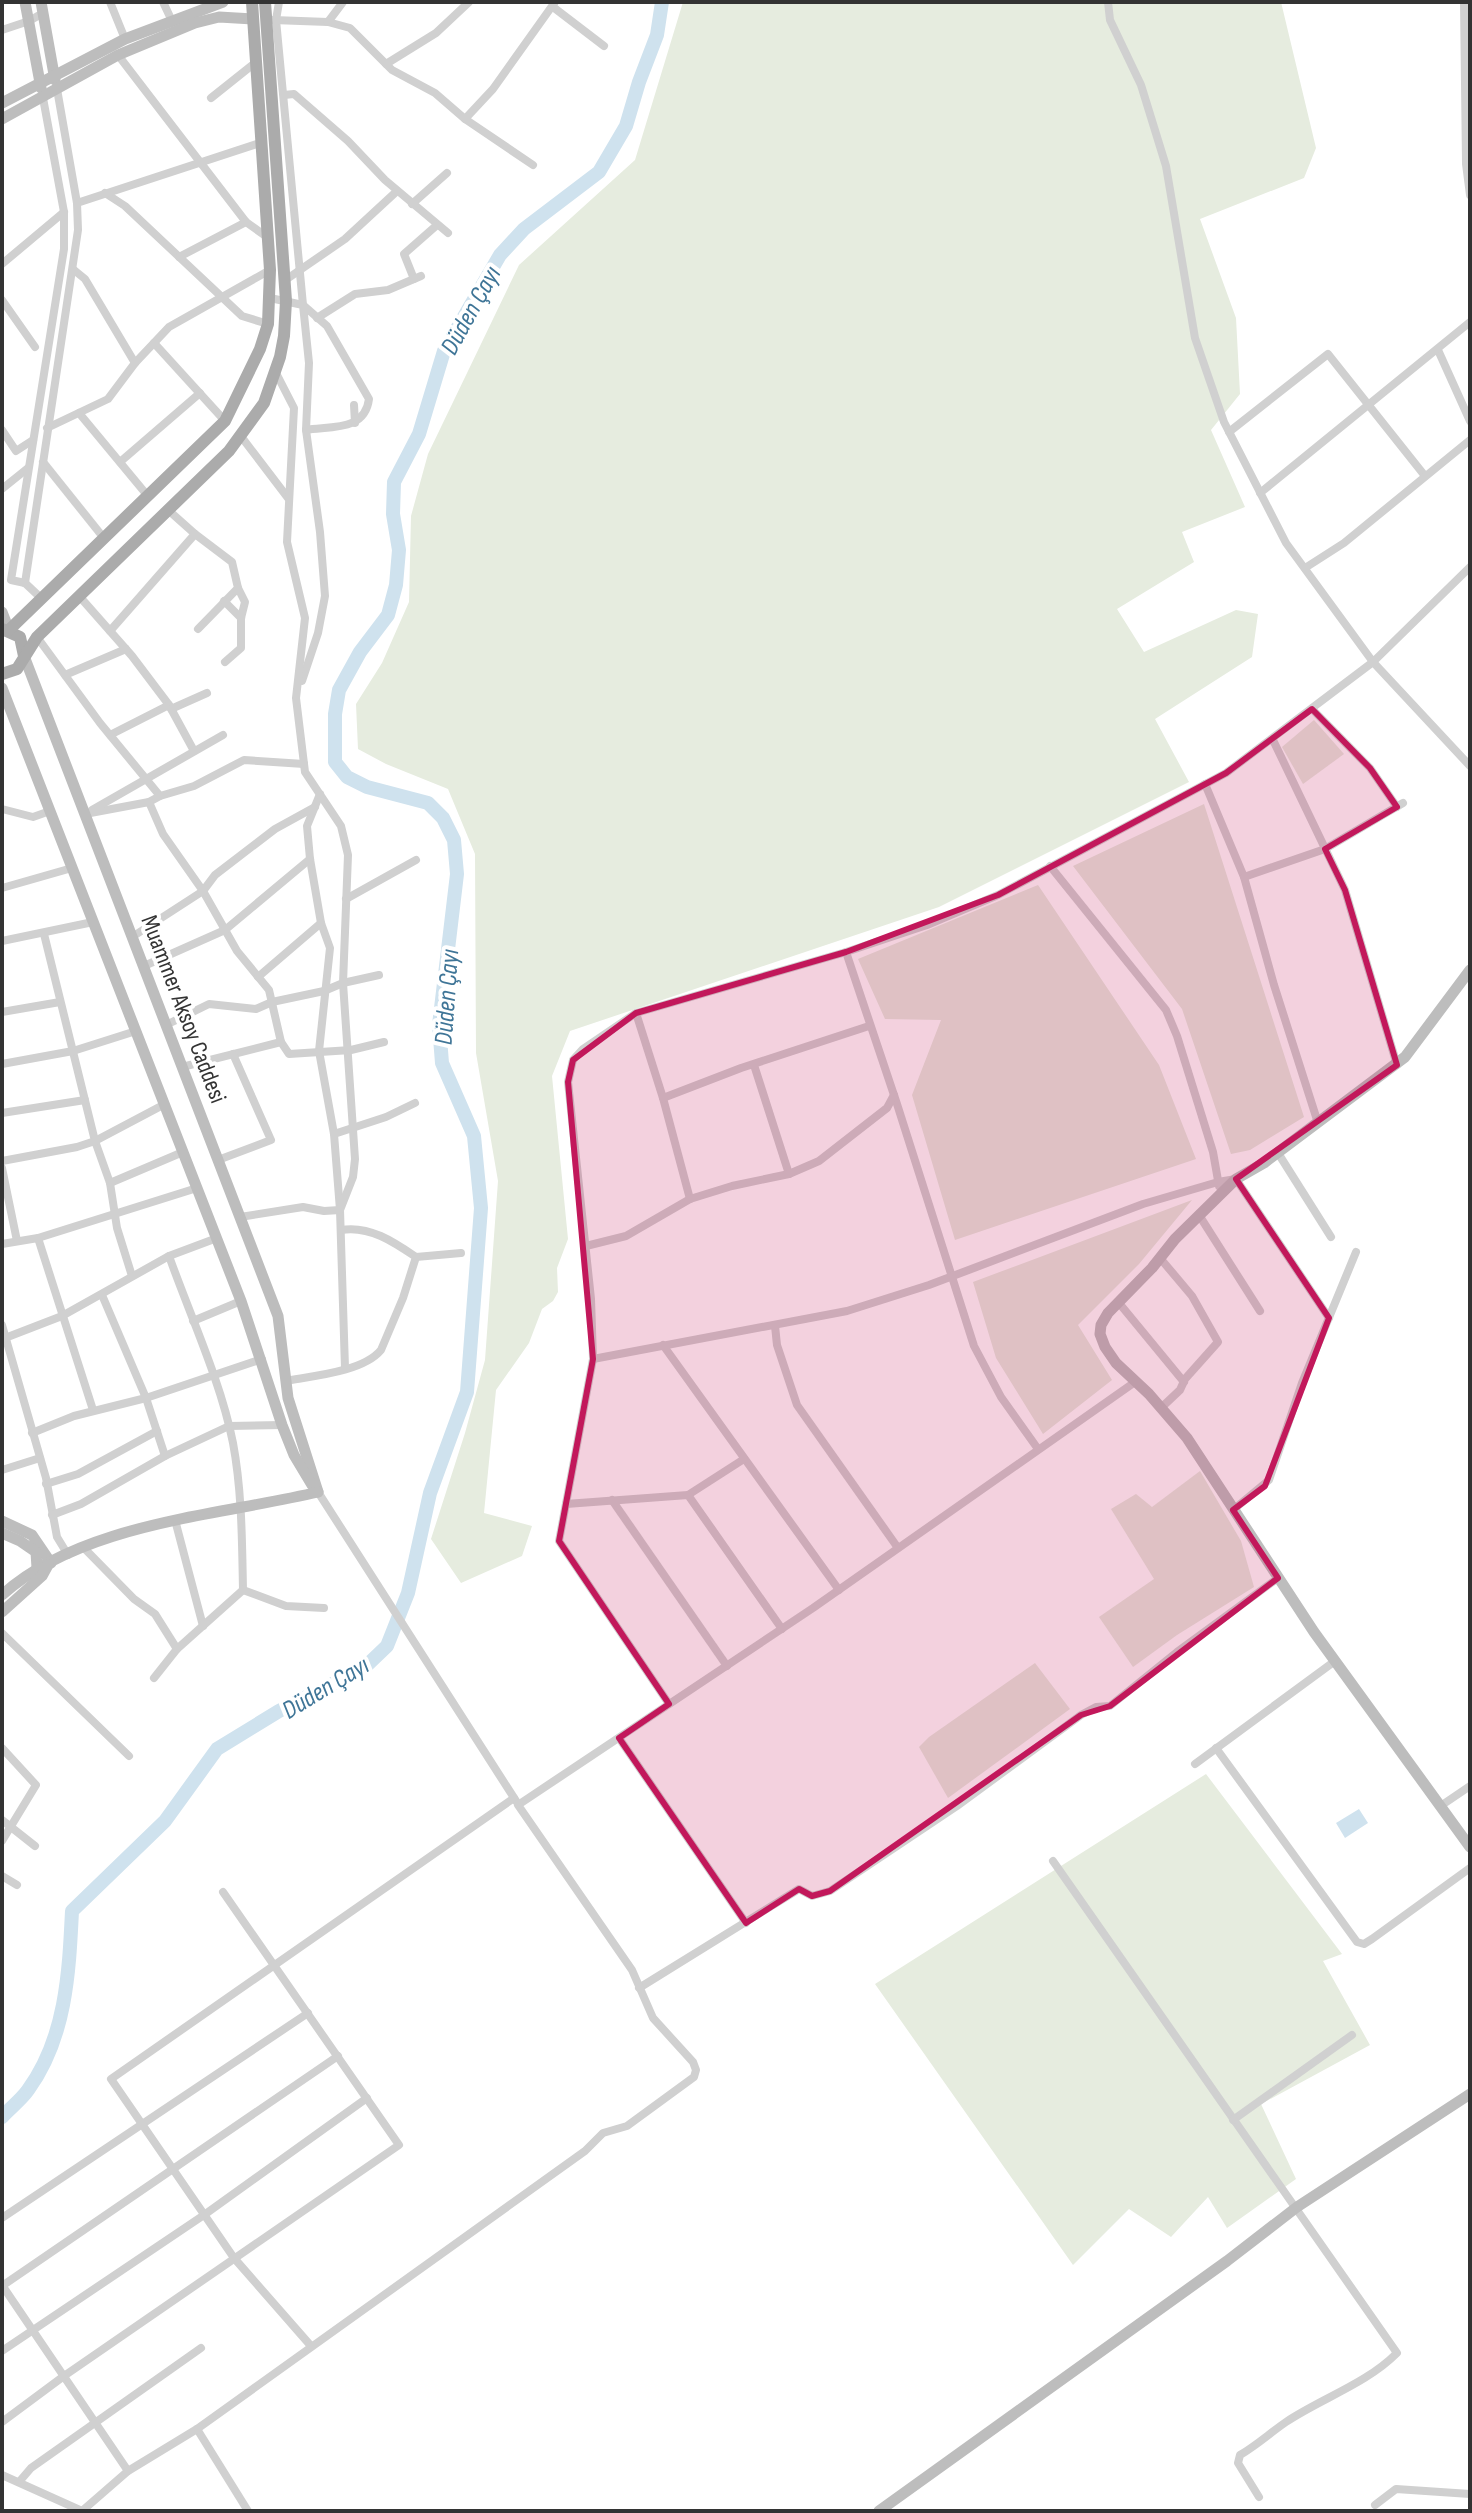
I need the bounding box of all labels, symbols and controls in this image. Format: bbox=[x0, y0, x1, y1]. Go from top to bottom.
water label: Düden Çayı bbox=[434, 261, 508, 360]
street label: Muammer Aksoy Caddesi bbox=[134, 911, 233, 1107]
water label: Düden Çayı bbox=[429, 948, 466, 1046]
water label: Düden Çayı bbox=[277, 1650, 375, 1726]

